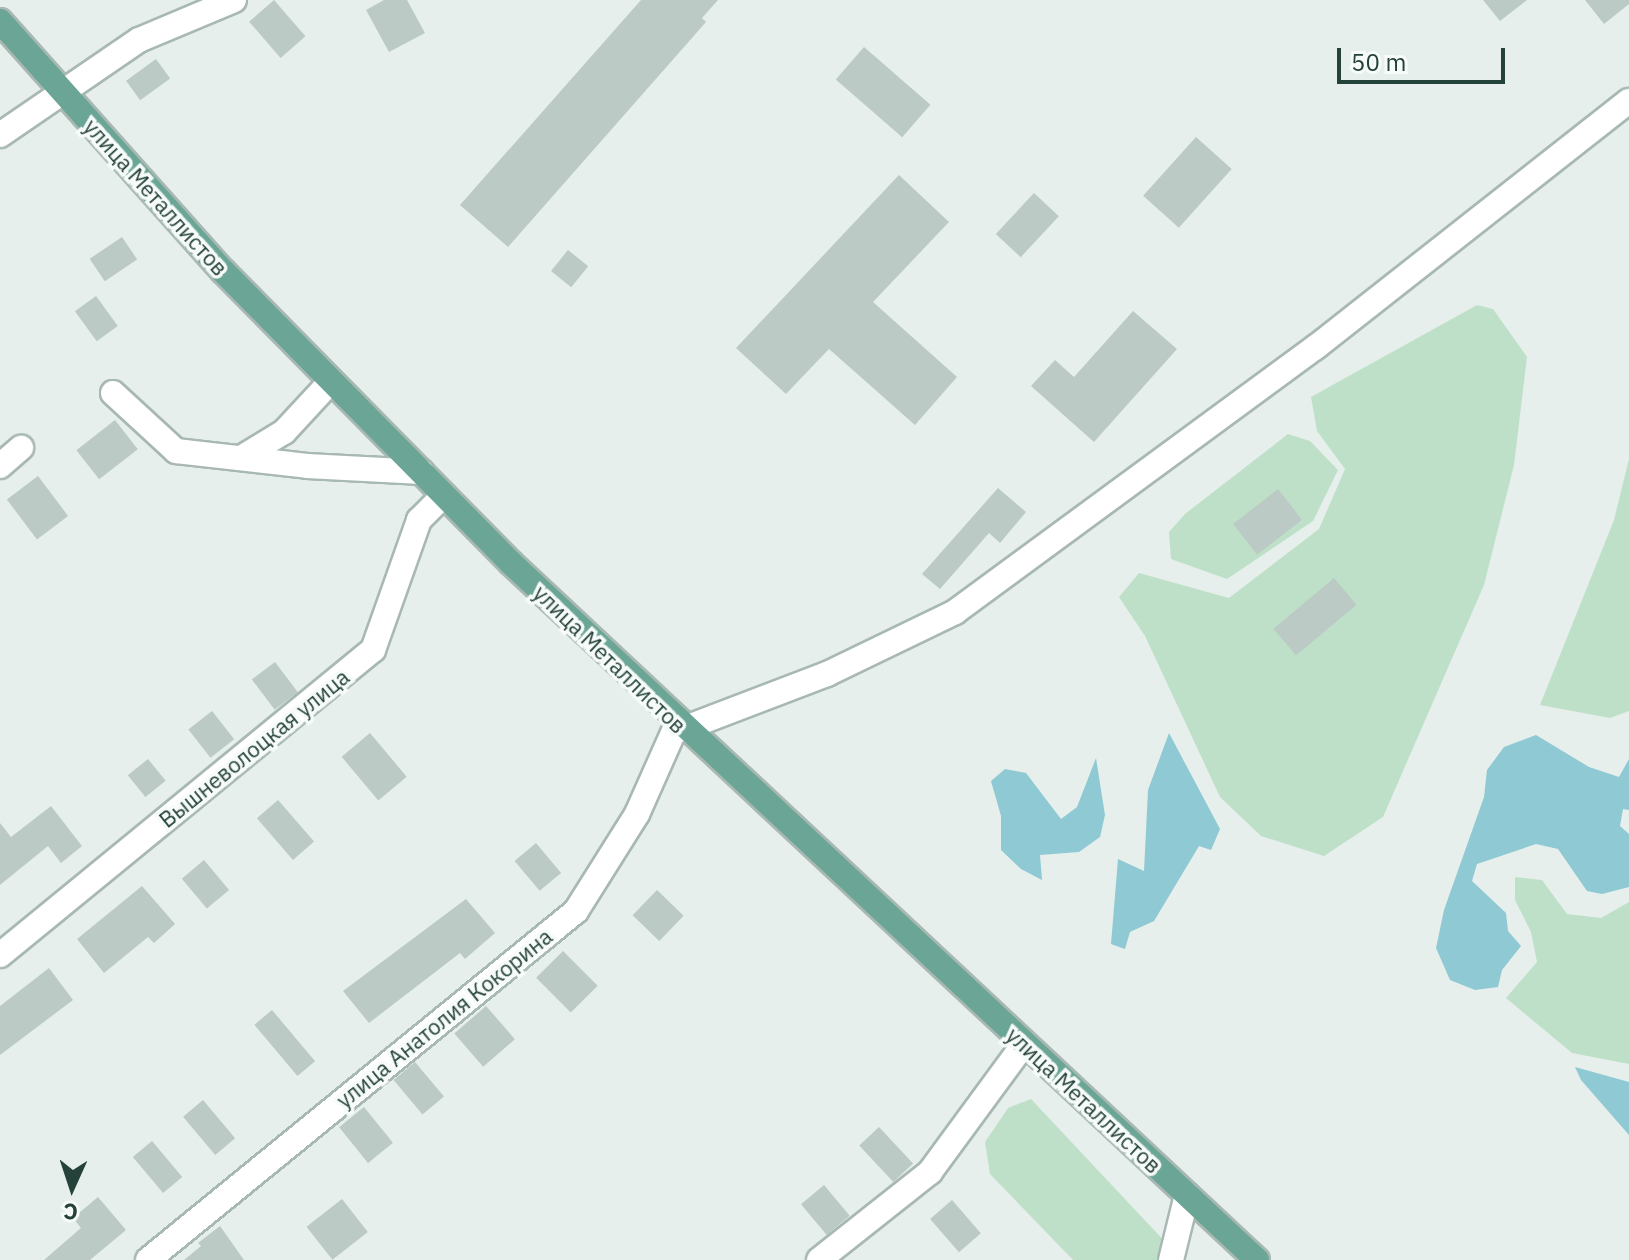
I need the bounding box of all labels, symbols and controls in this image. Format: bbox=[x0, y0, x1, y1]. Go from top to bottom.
scale bar bbox=[1341, 32, 1509, 82]
text: 50 m bbox=[1351, 46, 1406, 78]
street label: улица Металлистов bbox=[79, 113, 233, 281]
street label: улица Металлистов bbox=[528, 580, 692, 738]
street label: Вышневолоцкая улица bbox=[154, 663, 354, 833]
street label: улица Анатолия Кокорина bbox=[331, 923, 557, 1113]
street label: улица Металлистов bbox=[1001, 1022, 1167, 1178]
north arrow bbox=[32, 1148, 112, 1228]
text: С bbox=[63, 1198, 79, 1227]

